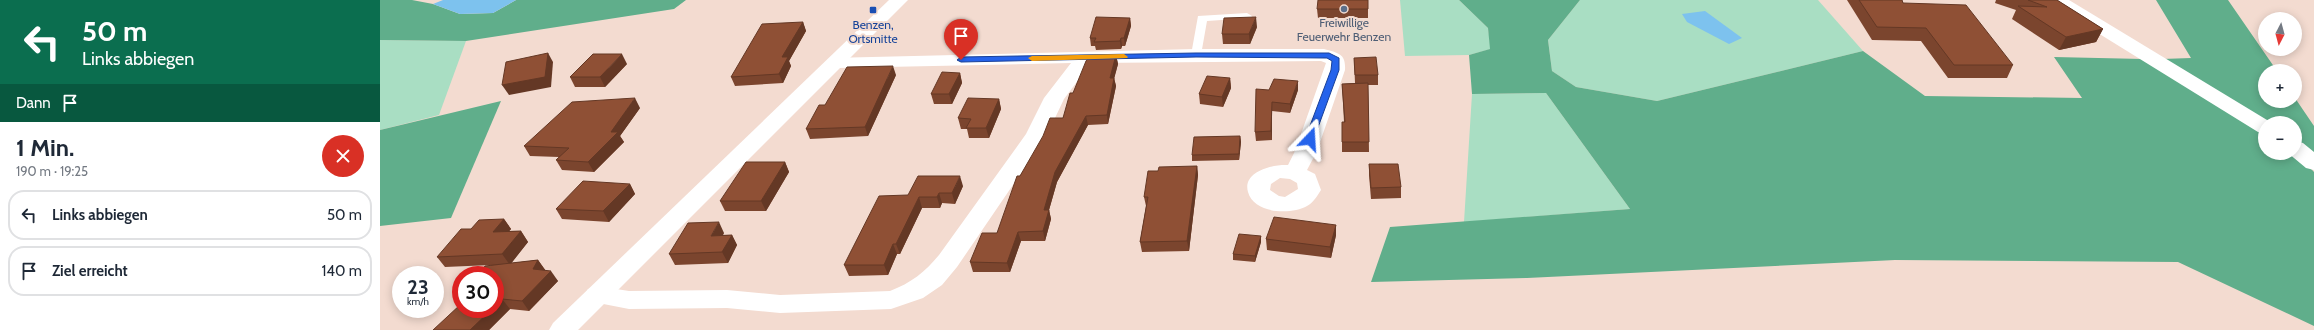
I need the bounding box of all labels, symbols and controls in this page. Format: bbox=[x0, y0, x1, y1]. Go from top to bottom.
marker: Freiwillige Feuerwehr Benzen bbox=[1339, 4, 1349, 14]
marker: Benzen, Ortsmitte bbox=[868, 5, 878, 15]
north arrow bbox=[2258, 12, 2302, 56]
map controls bbox=[2258, 12, 2302, 160]
text: 50 m bbox=[82, 14, 147, 48]
place label: Freiwillige Feuerwehr Benzen bbox=[1297, 15, 1391, 44]
icon: left bbox=[16, 16, 68, 68]
place label: Benzen, Ortsmitte bbox=[848, 17, 898, 46]
pin bbox=[944, 19, 978, 60]
icon: arrive bbox=[950, 25, 972, 47]
text: Links abbiegen bbox=[82, 48, 194, 70]
button: + bbox=[2258, 64, 2302, 108]
icon: arrive bbox=[59, 92, 81, 114]
text: Dann bbox=[16, 94, 51, 112]
button: − bbox=[2258, 116, 2302, 160]
position arrow bbox=[1289, 118, 1331, 160]
text: 1 Min. bbox=[16, 133, 74, 162]
button: close bbox=[322, 135, 364, 177]
text: 190 m · 19:25 bbox=[16, 163, 88, 179]
icon: left bbox=[18, 204, 40, 226]
text: Links abbiegen bbox=[52, 206, 148, 224]
text: 50 m bbox=[327, 206, 362, 224]
icon: arrive bbox=[18, 260, 40, 282]
text: Ziel erreicht bbox=[52, 262, 128, 280]
text: 140 m bbox=[321, 262, 362, 280]
speed limit sign: 30 bbox=[452, 266, 504, 318]
text: 23 bbox=[407, 275, 429, 299]
text: km/h bbox=[407, 295, 429, 308]

